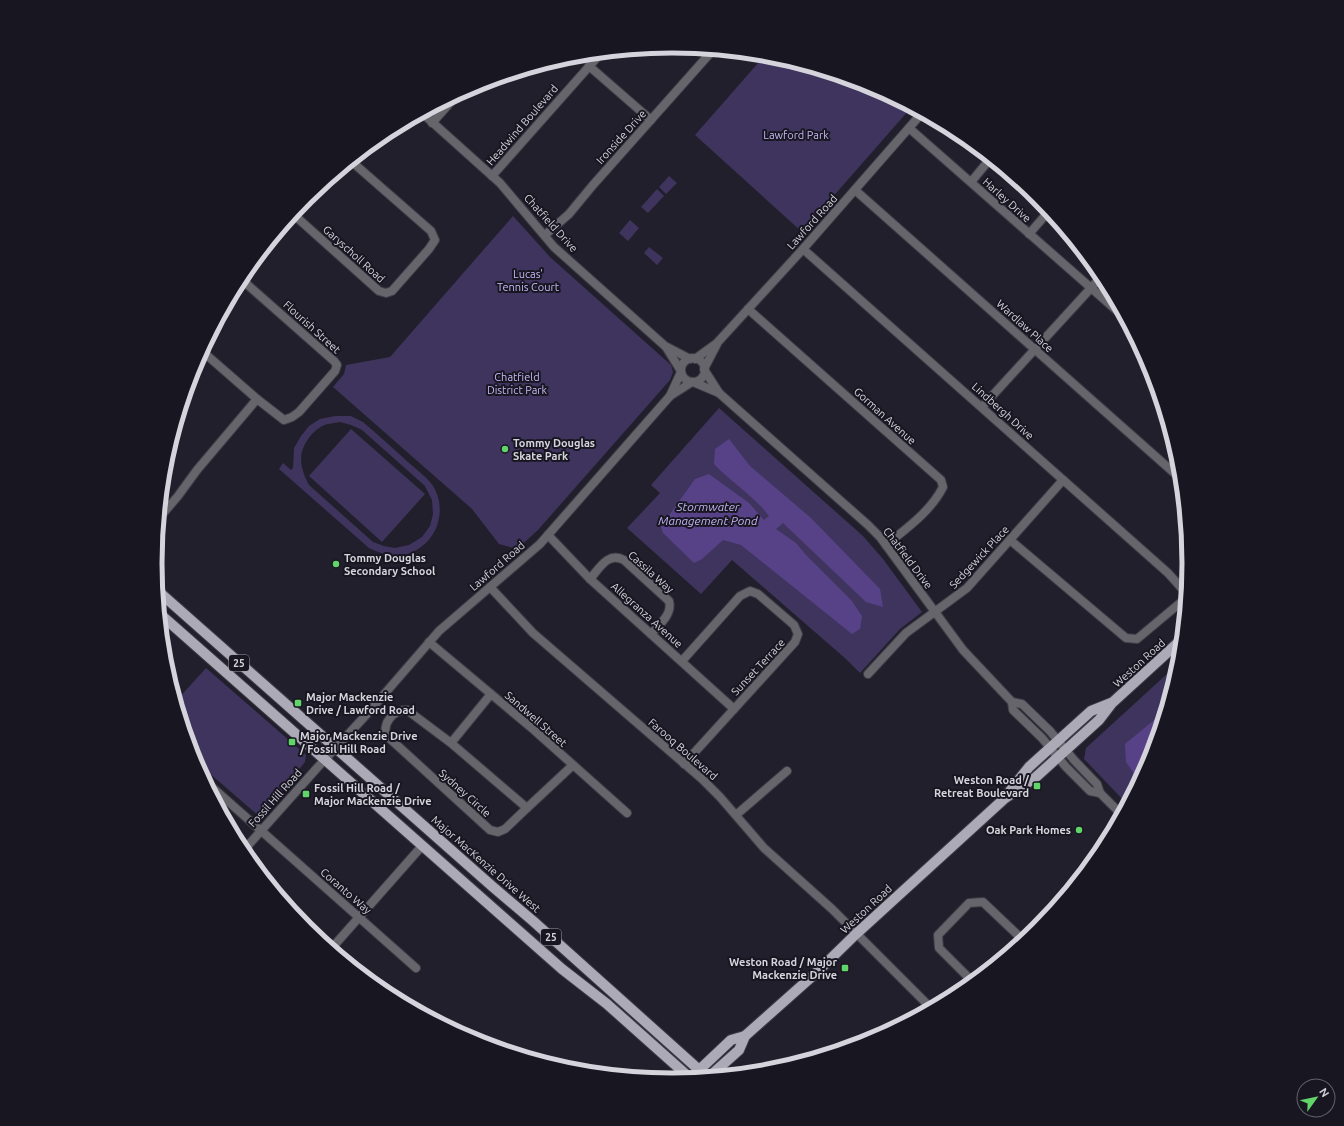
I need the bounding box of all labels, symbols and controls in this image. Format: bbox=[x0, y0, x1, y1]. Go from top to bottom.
street label: Headwind Boulevard bbox=[484, 82, 560, 168]
street label: Ironside Drive bbox=[594, 108, 648, 166]
park label: Lawford Park bbox=[763, 129, 829, 141]
street label: Harley Drive bbox=[981, 175, 1033, 225]
street label: Chatfield Drive bbox=[522, 192, 580, 254]
street label: Lawford Road bbox=[784, 192, 840, 252]
street label: Garyscholl Road bbox=[321, 223, 387, 285]
park label: Lucas' Tennis Court bbox=[497, 268, 560, 293]
street label: Wardlaw Place bbox=[994, 297, 1056, 355]
street label: Flourish Street bbox=[281, 298, 343, 356]
park label: Chatfield District Park bbox=[487, 371, 548, 396]
street label: Lindbergh Drive bbox=[970, 380, 1036, 442]
street label: Gorman Avenue bbox=[852, 385, 918, 447]
place label: Tommy Douglas Skate Park bbox=[513, 437, 595, 462]
marker: Tommy Douglas Skate Park bbox=[500, 444, 510, 454]
water label: Stormwater Management Pond bbox=[658, 500, 758, 527]
street label: Sedgewick Place bbox=[947, 523, 1011, 591]
street label: Chatfield Drive bbox=[881, 525, 935, 591]
street label: Lawford Road bbox=[467, 539, 527, 593]
street label: Cassila Way bbox=[626, 549, 677, 596]
place label: Tommy Douglas Secondary School bbox=[344, 552, 436, 577]
marker: Tommy Douglas Secondary School bbox=[331, 559, 341, 569]
street label: Allegranza Avenue bbox=[609, 580, 685, 650]
street label: Sunset Terrace bbox=[729, 636, 787, 698]
street label: Weston Road bbox=[1111, 637, 1167, 689]
road number: 25 bbox=[229, 655, 249, 671]
street label: Sandwell Street bbox=[503, 689, 570, 749]
place label: Major Mackenzie Drive / Lawford Road bbox=[306, 691, 415, 716]
marker: Major Mackenzie Drive / Lawford Road bbox=[293, 698, 303, 708]
street label: Farooq Boulevard bbox=[646, 716, 720, 782]
place label: Major Mackenzie Drive / Fossil Hill Road bbox=[299, 730, 417, 755]
marker: Major Mackenzie Drive / Fossil Hill Road bbox=[287, 737, 297, 747]
street label: Fossil Hill Road bbox=[246, 767, 304, 829]
street label: Sydney Circle bbox=[437, 767, 493, 819]
place label: Weston Road / Retreat Boulevard bbox=[934, 774, 1029, 799]
marker: Weston Road / Retreat Boulevard bbox=[1032, 781, 1042, 791]
place label: Fossil Hill Road / Major Mackenzie Drive bbox=[314, 782, 431, 807]
marker: Fossil Hill Road / Major Mackenzie Drive bbox=[301, 789, 311, 799]
street label: Major MacKenzie Drive West bbox=[429, 813, 543, 915]
place label: Oak Park Homes bbox=[986, 824, 1071, 836]
marker: Oak Park Homes bbox=[1074, 825, 1084, 835]
street label: Coranto Way bbox=[318, 866, 374, 917]
street label: Weston Road bbox=[838, 882, 894, 936]
road number: 25 bbox=[541, 929, 561, 945]
place label: Weston Road / Major Mackenzie Drive bbox=[729, 956, 837, 981]
marker: Weston Road / Major Mackenzie Drive bbox=[840, 963, 850, 973]
north arrow bbox=[1296, 1078, 1336, 1118]
text: N bbox=[1317, 1086, 1332, 1099]

